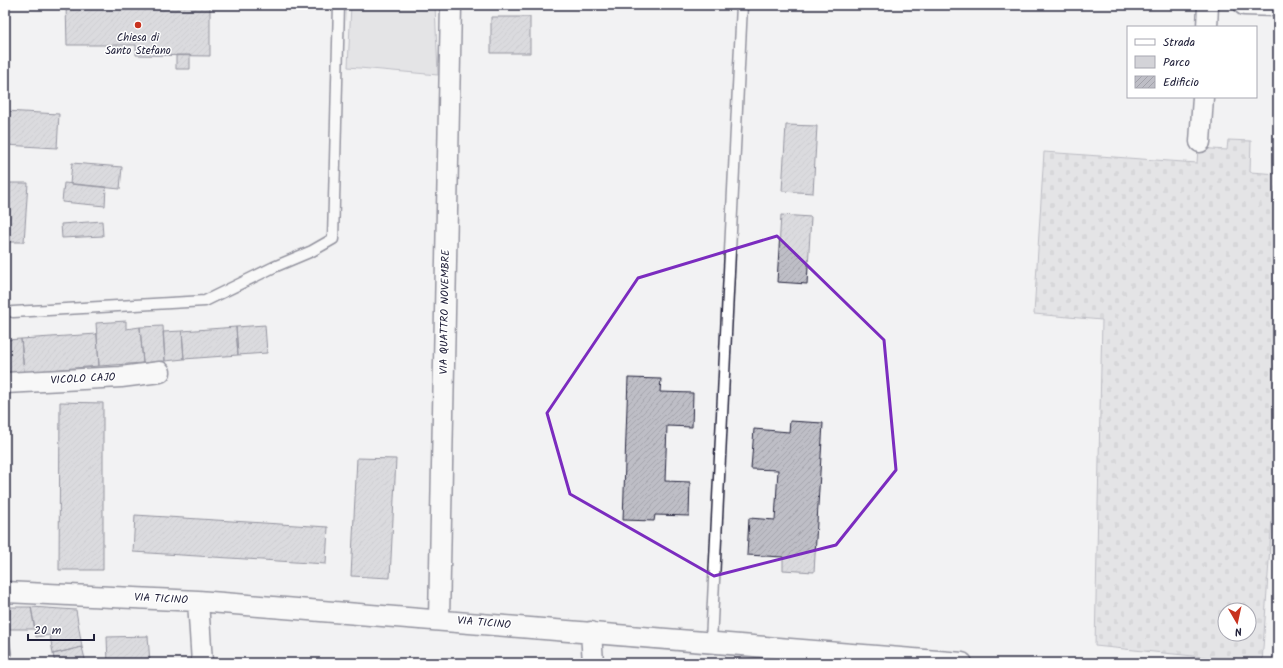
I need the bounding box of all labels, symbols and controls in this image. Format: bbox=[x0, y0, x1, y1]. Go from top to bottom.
marker: Chiesa di Santo Stefano bbox=[133, 20, 143, 30]
legend bbox=[1127, 26, 1257, 98]
place label: Chiesa di Santo Stefano bbox=[105, 29, 171, 60]
text: Strada bbox=[1163, 33, 1196, 52]
text: Parco bbox=[1163, 53, 1190, 72]
text: Edificio bbox=[1163, 73, 1199, 92]
street label: VIA QUATTRO NOVEMBRE bbox=[435, 249, 455, 375]
street label: VICOLO CAJO bbox=[50, 368, 116, 390]
street label: VIA TICINO bbox=[134, 589, 189, 609]
north arrow bbox=[1217, 602, 1257, 642]
street label: VIA TICINO bbox=[456, 612, 512, 634]
scale bar bbox=[28, 616, 94, 642]
text: 20 m bbox=[34, 621, 62, 640]
text: N bbox=[1234, 621, 1243, 640]

